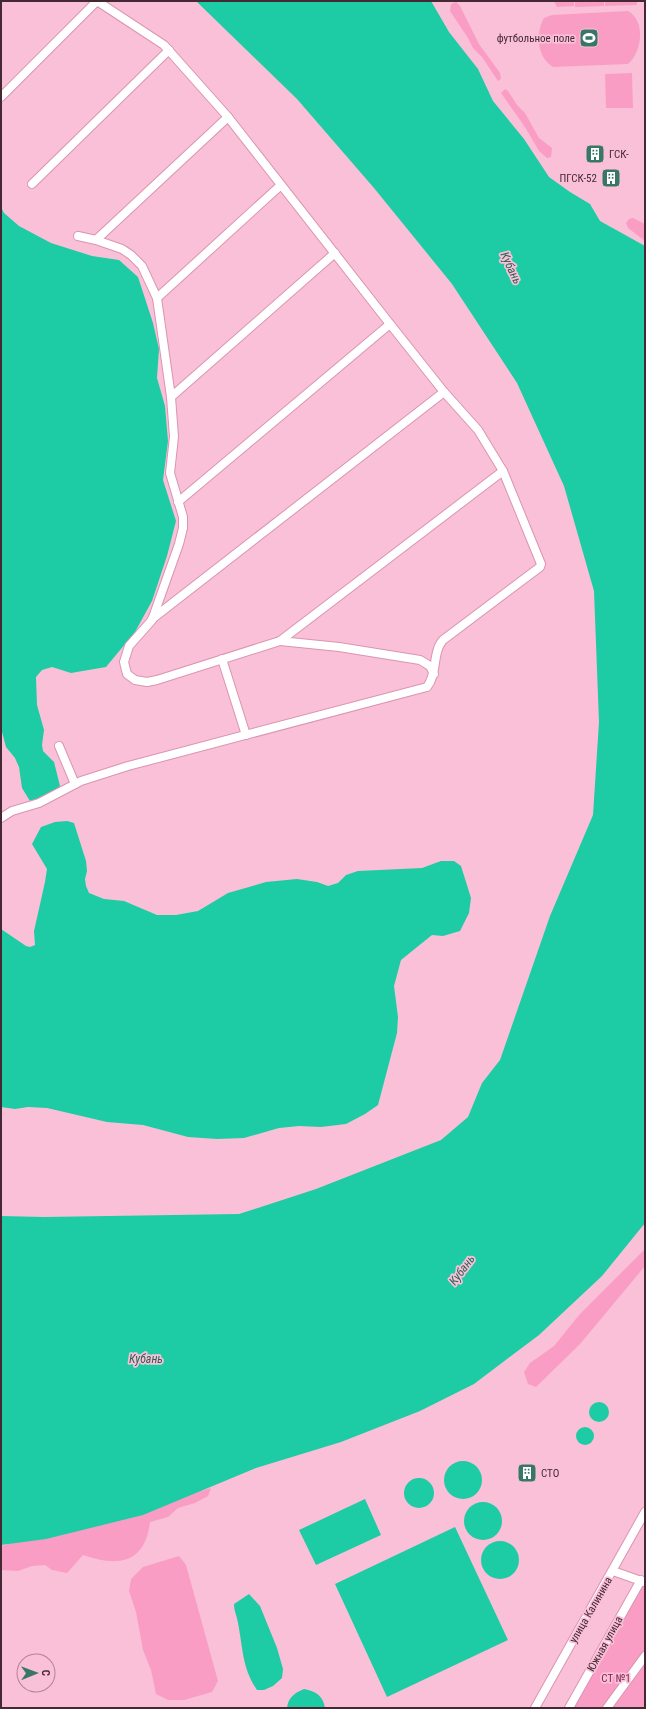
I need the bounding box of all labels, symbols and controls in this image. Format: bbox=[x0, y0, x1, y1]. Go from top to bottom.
sports icon: футбольное поле bbox=[578, 27, 600, 49]
place label: футбольное поле bbox=[497, 32, 575, 45]
building icon: ГСК- bbox=[584, 143, 606, 165]
place label: ГСК- bbox=[609, 148, 629, 161]
building icon: ПГСК-52 bbox=[600, 167, 622, 189]
place label: ПГСК-52 bbox=[560, 172, 597, 185]
water label: Кубань bbox=[498, 250, 524, 286]
water label: Кубань bbox=[446, 1252, 478, 1288]
water label: Кубань bbox=[129, 1352, 163, 1366]
building icon: СТО bbox=[516, 1462, 538, 1484]
place label: СТО bbox=[541, 1467, 559, 1480]
street label: улица Калинина bbox=[567, 1575, 615, 1645]
street label: Южная улица bbox=[585, 1614, 625, 1674]
north arrow bbox=[16, 1653, 56, 1693]
text: С bbox=[39, 1670, 52, 1676]
park label: СТ №1 bbox=[601, 1672, 631, 1685]

